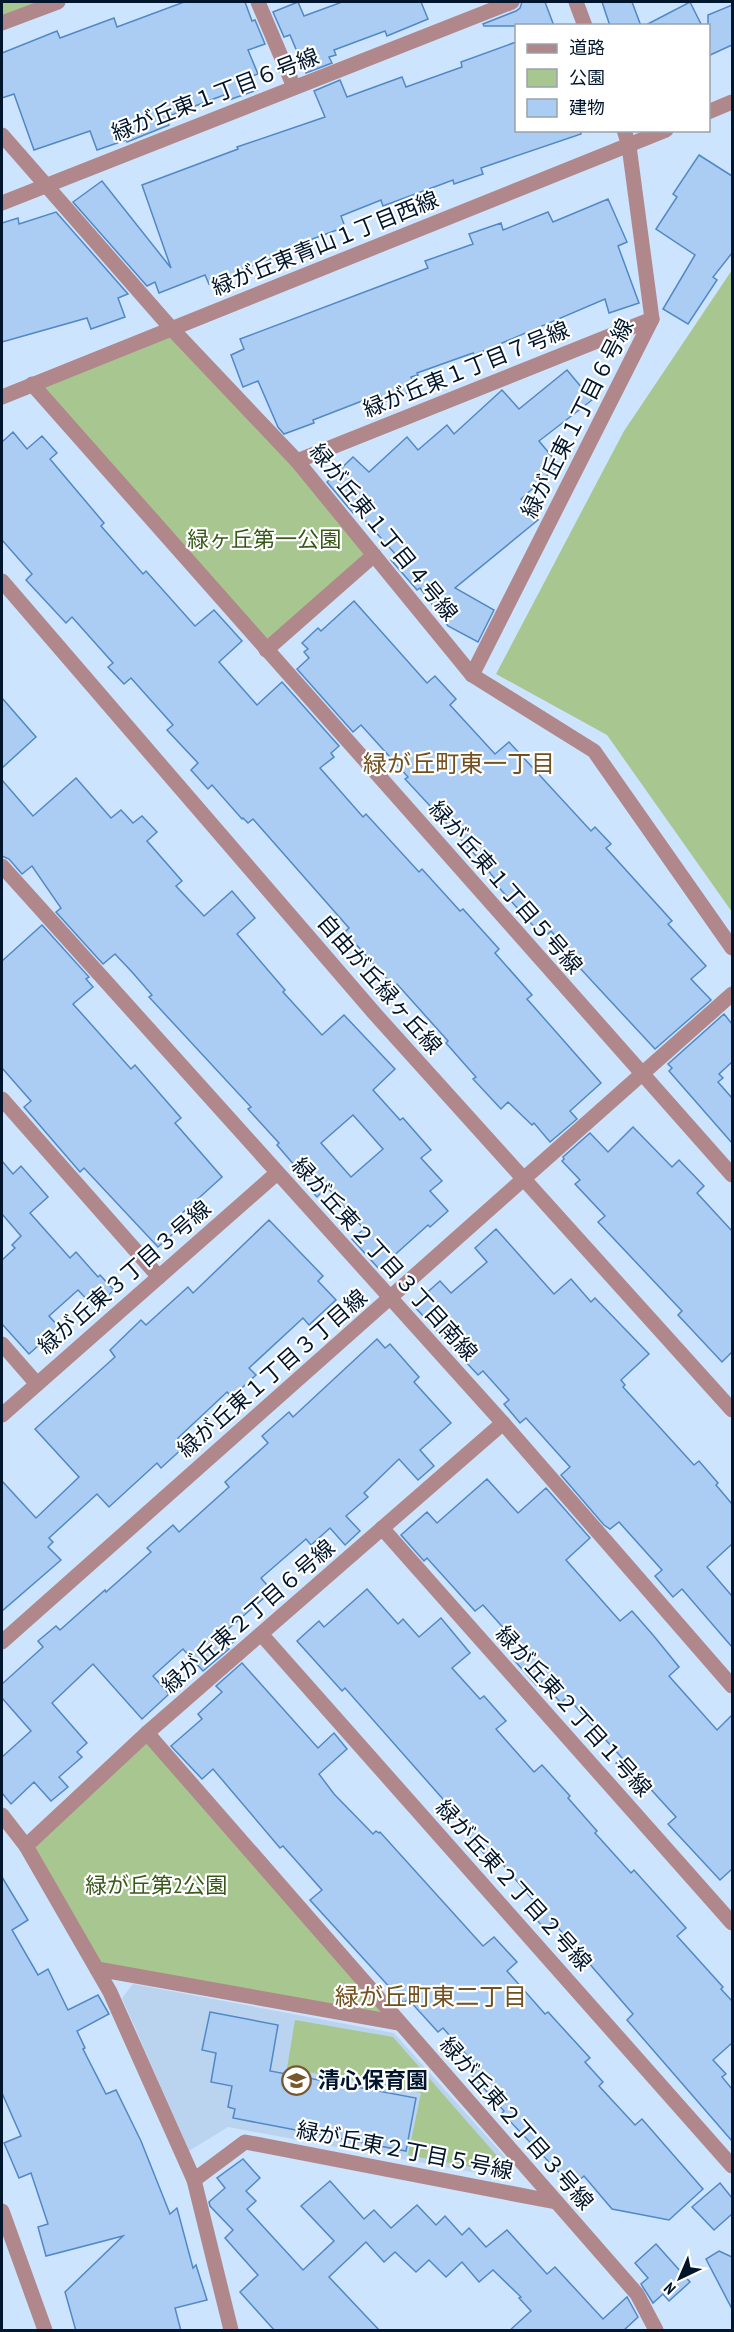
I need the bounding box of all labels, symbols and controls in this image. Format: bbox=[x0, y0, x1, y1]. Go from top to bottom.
legend bbox=[515, 24, 710, 132]
text: 道路 bbox=[569, 36, 605, 59]
street label: 緑が丘東１丁目６号線 bbox=[107, 42, 323, 146]
text: 公園 bbox=[569, 66, 605, 89]
text: 建物 bbox=[569, 96, 605, 119]
street label: 緑が丘東青山１丁目西線 bbox=[208, 185, 442, 301]
street label: 緑が丘東１丁目６号線 bbox=[515, 314, 639, 522]
street label: 緑が丘東１丁目７号線 bbox=[359, 315, 573, 423]
street label: 緑が丘東１丁目４号線 bbox=[304, 438, 464, 626]
park label: 緑ヶ丘第一公園 bbox=[187, 525, 341, 553]
district label: 緑が丘町東一丁目 bbox=[363, 748, 555, 779]
street label: 緑が丘東１丁目５号線 bbox=[423, 795, 589, 979]
street label: 自由が丘緑ヶ丘線 bbox=[312, 908, 448, 1060]
street label: 緑が丘東２丁目３丁目南線 bbox=[286, 1152, 484, 1366]
street label: 緑が丘東３丁目３号線 bbox=[32, 1194, 216, 1360]
street label: 緑が丘東１丁目３丁目線 bbox=[171, 1283, 373, 1463]
street label: 緑が丘東２丁目６号線 bbox=[156, 1533, 340, 1699]
street label: 緑が丘東２丁目１号線 bbox=[490, 1620, 658, 1802]
street label: 緑が丘東２丁目２号線 bbox=[430, 1794, 598, 1976]
park label: 緑が丘第2公園 bbox=[85, 1871, 227, 1899]
district label: 緑が丘町東二丁目 bbox=[335, 1981, 527, 2012]
street label: 緑が丘東２丁目３号線 bbox=[434, 2031, 600, 2215]
school or university icon: 清心保育園 bbox=[281, 2064, 313, 2096]
place label: 清心保育園 bbox=[318, 2066, 428, 2094]
street label: 緑が丘東２丁目５号線 bbox=[294, 2115, 516, 2185]
north arrow bbox=[650, 2248, 710, 2308]
text: N bbox=[660, 2279, 680, 2299]

